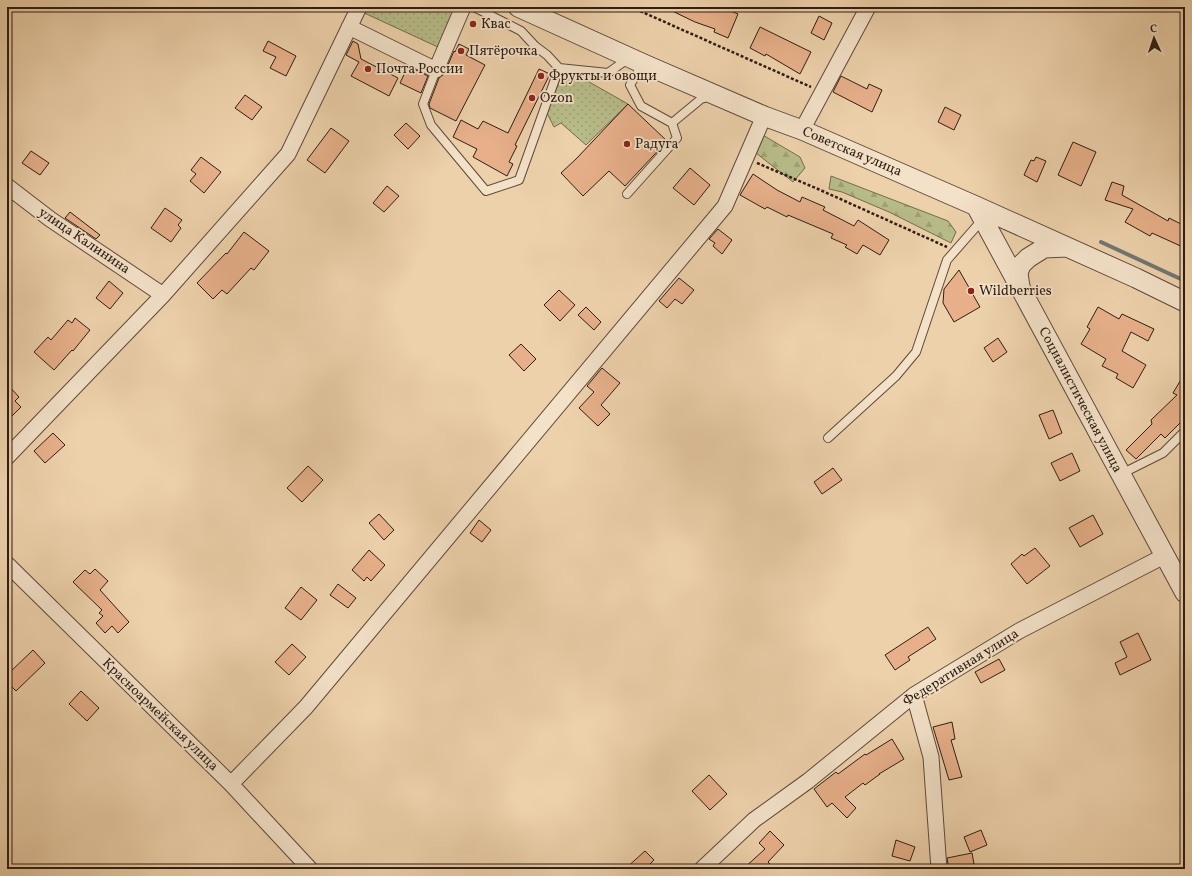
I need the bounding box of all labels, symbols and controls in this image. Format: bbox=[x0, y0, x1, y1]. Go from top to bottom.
place label: Квас bbox=[481, 15, 511, 34]
north arrow bbox=[1134, 18, 1174, 58]
marker: Квас bbox=[468, 19, 478, 29]
text: С bbox=[1150, 22, 1157, 37]
place label: Пятёрочка bbox=[469, 42, 538, 61]
marker: Пятёрочка bbox=[456, 46, 466, 56]
place label: Почта России bbox=[376, 60, 463, 79]
marker: Почта России bbox=[363, 64, 373, 74]
place label: Фрукты и овощи bbox=[549, 67, 657, 86]
marker: Фрукты и овощи bbox=[536, 71, 546, 81]
place label: Ozon bbox=[540, 89, 573, 108]
marker: Ozon bbox=[527, 93, 537, 103]
street label: Советская улица bbox=[799, 122, 905, 182]
place label: Радуга bbox=[635, 135, 679, 154]
marker: Радуга bbox=[622, 139, 632, 149]
street label: улица Калинина bbox=[34, 203, 134, 279]
place label: Wildberries bbox=[979, 282, 1052, 301]
marker: Wildberries bbox=[966, 286, 976, 296]
street label: Социалистическая улица bbox=[1034, 324, 1126, 476]
street label: Федеративная улица bbox=[899, 625, 1023, 711]
street label: Красноармейская улица bbox=[98, 654, 222, 776]

